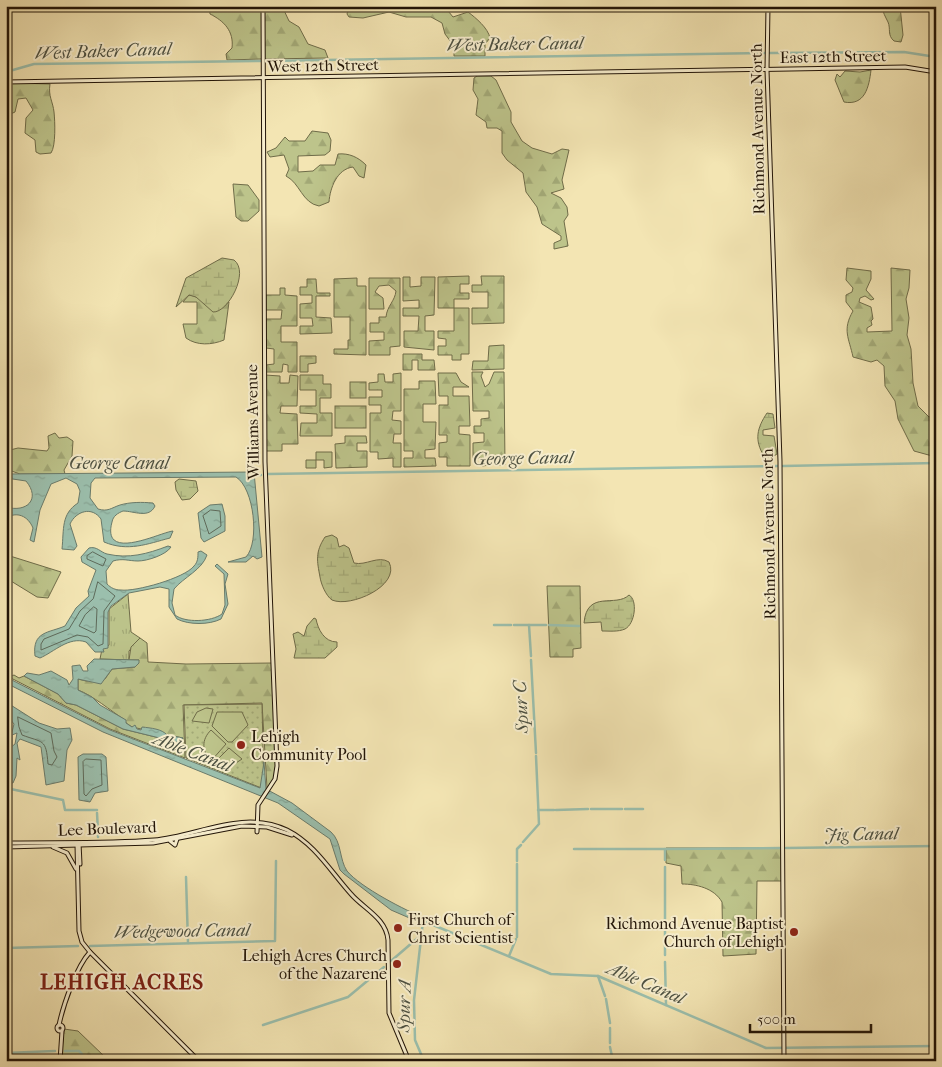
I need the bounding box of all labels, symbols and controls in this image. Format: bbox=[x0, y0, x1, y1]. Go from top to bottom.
water label: West Baker Canal bbox=[447, 33, 586, 56]
water label: West Baker Canal bbox=[35, 39, 174, 64]
street label: Richmond Avenue North bbox=[747, 43, 768, 215]
street label: East 12th Street bbox=[780, 46, 887, 67]
street label: West 12th Street bbox=[266, 55, 379, 76]
street label: Williams Avenue bbox=[242, 364, 263, 481]
water label: George Canal bbox=[473, 447, 576, 470]
street label: Richmond Avenue North bbox=[758, 448, 779, 620]
water label: George Canal bbox=[69, 453, 172, 474]
water label: Spur C bbox=[510, 678, 533, 735]
water label: Able Canal bbox=[149, 727, 237, 778]
place label: Lehigh Community Pool bbox=[251, 727, 367, 764]
marker: Lehigh Community Pool bbox=[235, 739, 247, 751]
street label: Lee Boulevard bbox=[57, 817, 157, 840]
water label: Jig Canal bbox=[824, 823, 901, 846]
place label: First Church of Christ Scientist bbox=[408, 910, 515, 947]
place label: Richmond Avenue Baptist Church of Lehigh bbox=[606, 914, 784, 951]
water label: Wedgewood Canal bbox=[114, 920, 253, 943]
marker: First Church of Christ Scientist bbox=[392, 922, 404, 934]
marker: Richmond Avenue Baptist Church of Lehigh bbox=[788, 926, 800, 938]
place label: Lehigh Acres Church of the Nazarene bbox=[242, 946, 387, 983]
water label: Able Canal bbox=[602, 957, 690, 1010]
marker: Lehigh Acres Church of the Nazarene bbox=[391, 958, 403, 970]
district label: LEHIGH ACRES bbox=[40, 970, 204, 994]
water label: Spur A bbox=[394, 978, 415, 1034]
scale bar bbox=[750, 1002, 871, 1034]
text: 500 m bbox=[757, 1010, 796, 1028]

